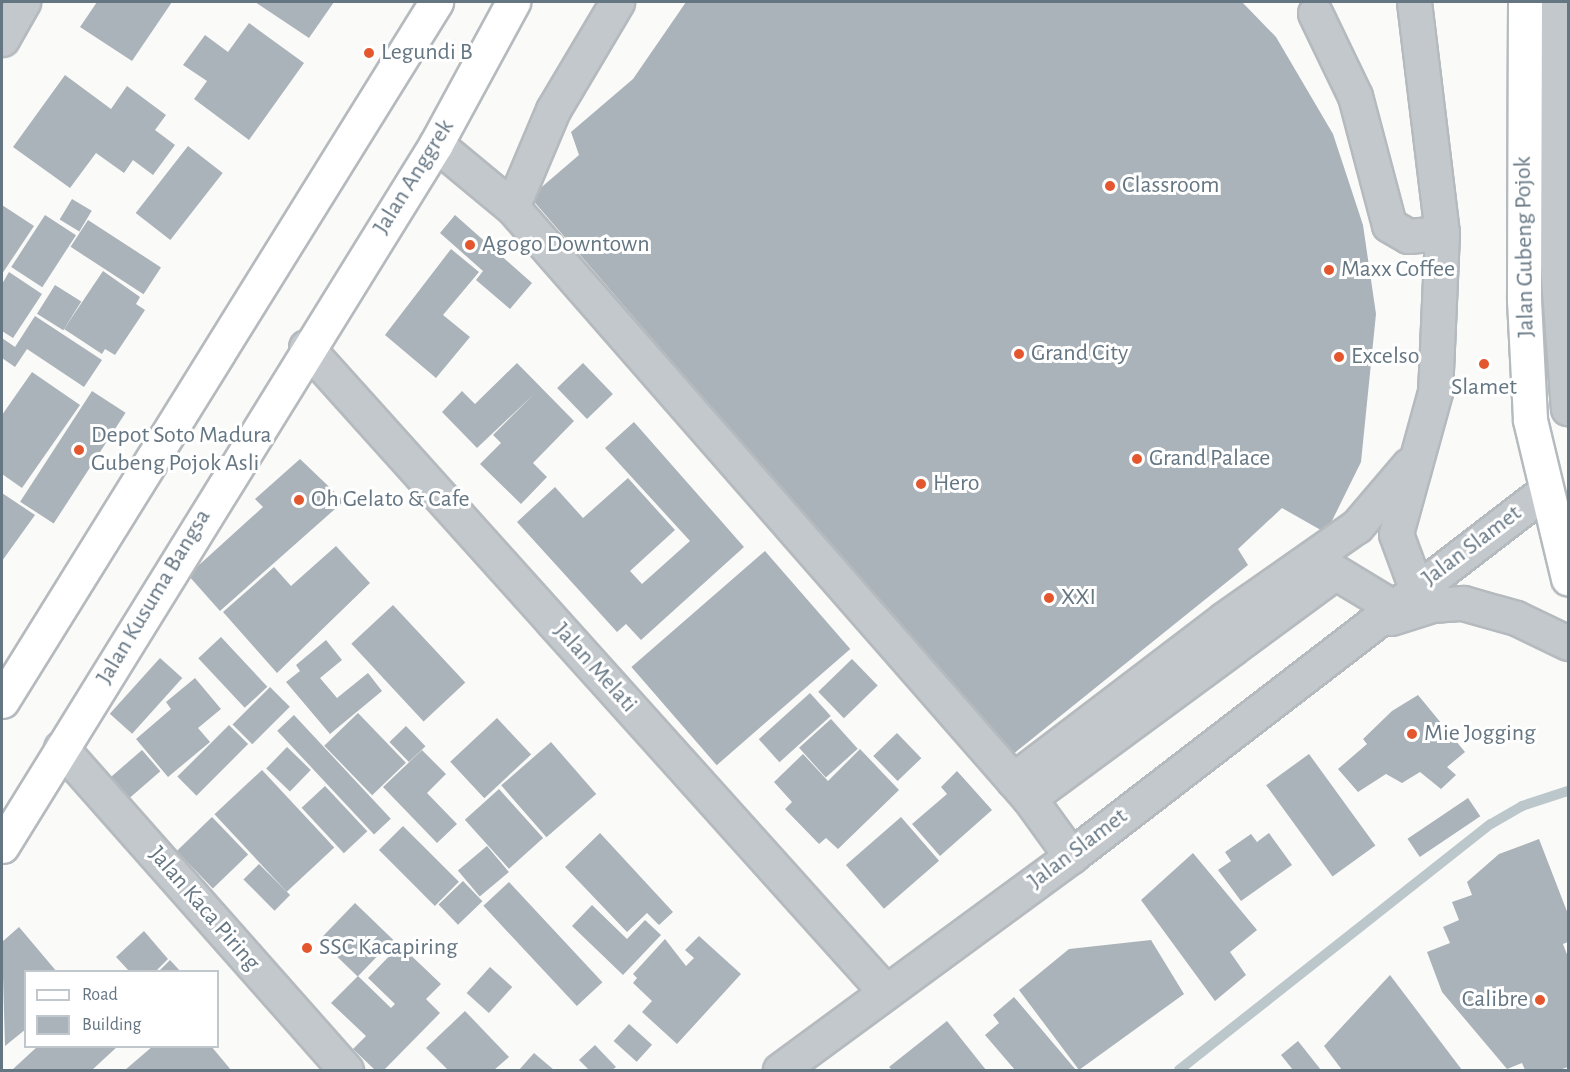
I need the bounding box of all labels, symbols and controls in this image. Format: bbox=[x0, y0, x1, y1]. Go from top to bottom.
place label: Legundi B bbox=[381, 39, 473, 67]
marker: Legundi B bbox=[362, 46, 376, 60]
street label: Jalan Anggrek bbox=[367, 114, 461, 240]
street label: Jalan Gubeng Pojok bbox=[1509, 156, 1541, 338]
place label: Classroom bbox=[1122, 172, 1220, 200]
marker: Classroom bbox=[1103, 179, 1117, 193]
place label: Agogo Downtown bbox=[482, 231, 650, 259]
marker: Agogo Downtown bbox=[463, 238, 477, 252]
place label: Maxx Coffee bbox=[1341, 256, 1455, 284]
marker: Maxx Coffee bbox=[1322, 263, 1336, 277]
place label: Grand City bbox=[1031, 340, 1128, 368]
place label: Excelso bbox=[1351, 343, 1420, 371]
marker: Grand City bbox=[1012, 347, 1026, 361]
marker: Excelso bbox=[1332, 350, 1346, 364]
marker: Slamet bbox=[1477, 357, 1491, 371]
place label: Slamet bbox=[1451, 374, 1517, 402]
place label: Depot Soto Madura Gubeng Pojok Asli bbox=[91, 422, 272, 478]
marker: Depot Soto Madura Gubeng Pojok Asli bbox=[72, 443, 86, 457]
place label: Grand Palace bbox=[1149, 445, 1270, 473]
marker: Grand Palace bbox=[1130, 452, 1144, 466]
place label: Hero bbox=[933, 470, 980, 498]
marker: Hero bbox=[914, 477, 928, 491]
place label: Oh Gelato & Cafe bbox=[311, 486, 470, 514]
marker: Oh Gelato & Cafe bbox=[292, 493, 306, 507]
street label: Jalan Slamet bbox=[1417, 499, 1527, 593]
street label: Jalan Kusuma Bangsa bbox=[90, 504, 218, 690]
place label: XXI bbox=[1061, 584, 1096, 612]
marker: XXI bbox=[1042, 591, 1056, 605]
street label: Jalan Melati bbox=[547, 617, 643, 719]
place label: Mie Jogging bbox=[1424, 720, 1536, 748]
marker: Mie Jogging bbox=[1405, 727, 1419, 741]
street label: Jalan Slamet bbox=[1023, 802, 1133, 896]
street label: Jalan Kaca Piring bbox=[142, 841, 266, 977]
place label: SSC Kacapiring bbox=[319, 934, 458, 962]
marker: SSC Kacapiring bbox=[300, 941, 314, 955]
legend bbox=[24, 970, 219, 1048]
text: Road bbox=[82, 986, 118, 1004]
place label: Calibre bbox=[1462, 986, 1528, 1014]
marker: Calibre bbox=[1533, 993, 1547, 1007]
text: Building bbox=[82, 1016, 141, 1034]

